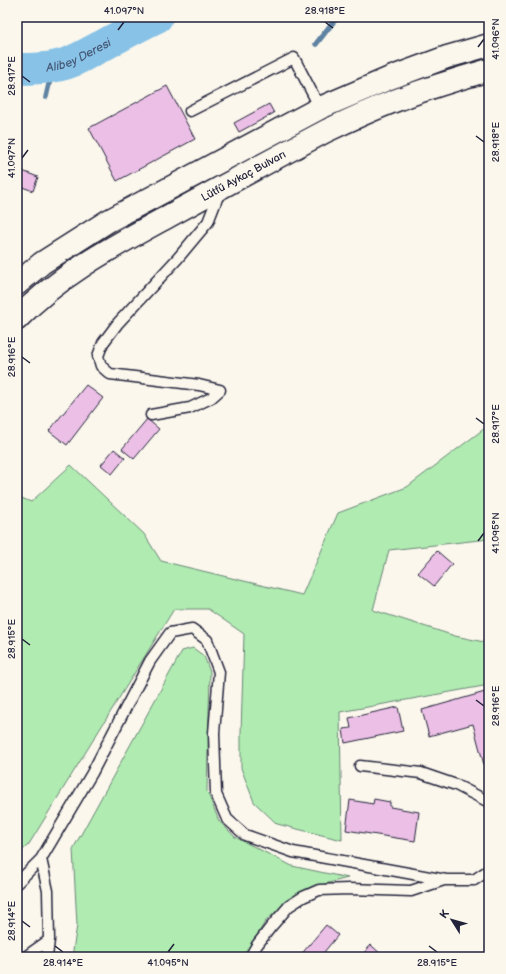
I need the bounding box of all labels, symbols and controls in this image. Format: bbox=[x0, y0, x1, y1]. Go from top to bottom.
text: 41.097°N bbox=[104, 5, 144, 17]
text: 28.918°E bbox=[305, 5, 346, 17]
text: 41.096°N bbox=[490, 18, 502, 60]
water label: Alibey Deresi bbox=[44, 34, 115, 75]
text: 28.917°E bbox=[6, 56, 18, 96]
text: 28.918°E bbox=[490, 121, 502, 162]
text: 41.097°N bbox=[6, 138, 18, 178]
street label: Lütfü Aykaç Bulvarı bbox=[199, 147, 288, 204]
text: 28.916°E bbox=[6, 336, 18, 377]
text: 28.917°E bbox=[490, 404, 502, 444]
text: 41.095°N bbox=[490, 512, 502, 554]
text: 28.915°E bbox=[6, 619, 18, 659]
text: 28.916°E bbox=[490, 685, 502, 726]
text: 28.914°E bbox=[6, 900, 18, 941]
north arrow bbox=[432, 900, 472, 940]
text: K bbox=[437, 907, 452, 921]
text: 28.914°E bbox=[43, 957, 84, 969]
text: 41.095°N bbox=[147, 957, 189, 969]
text: 28.915°E bbox=[417, 957, 457, 969]

